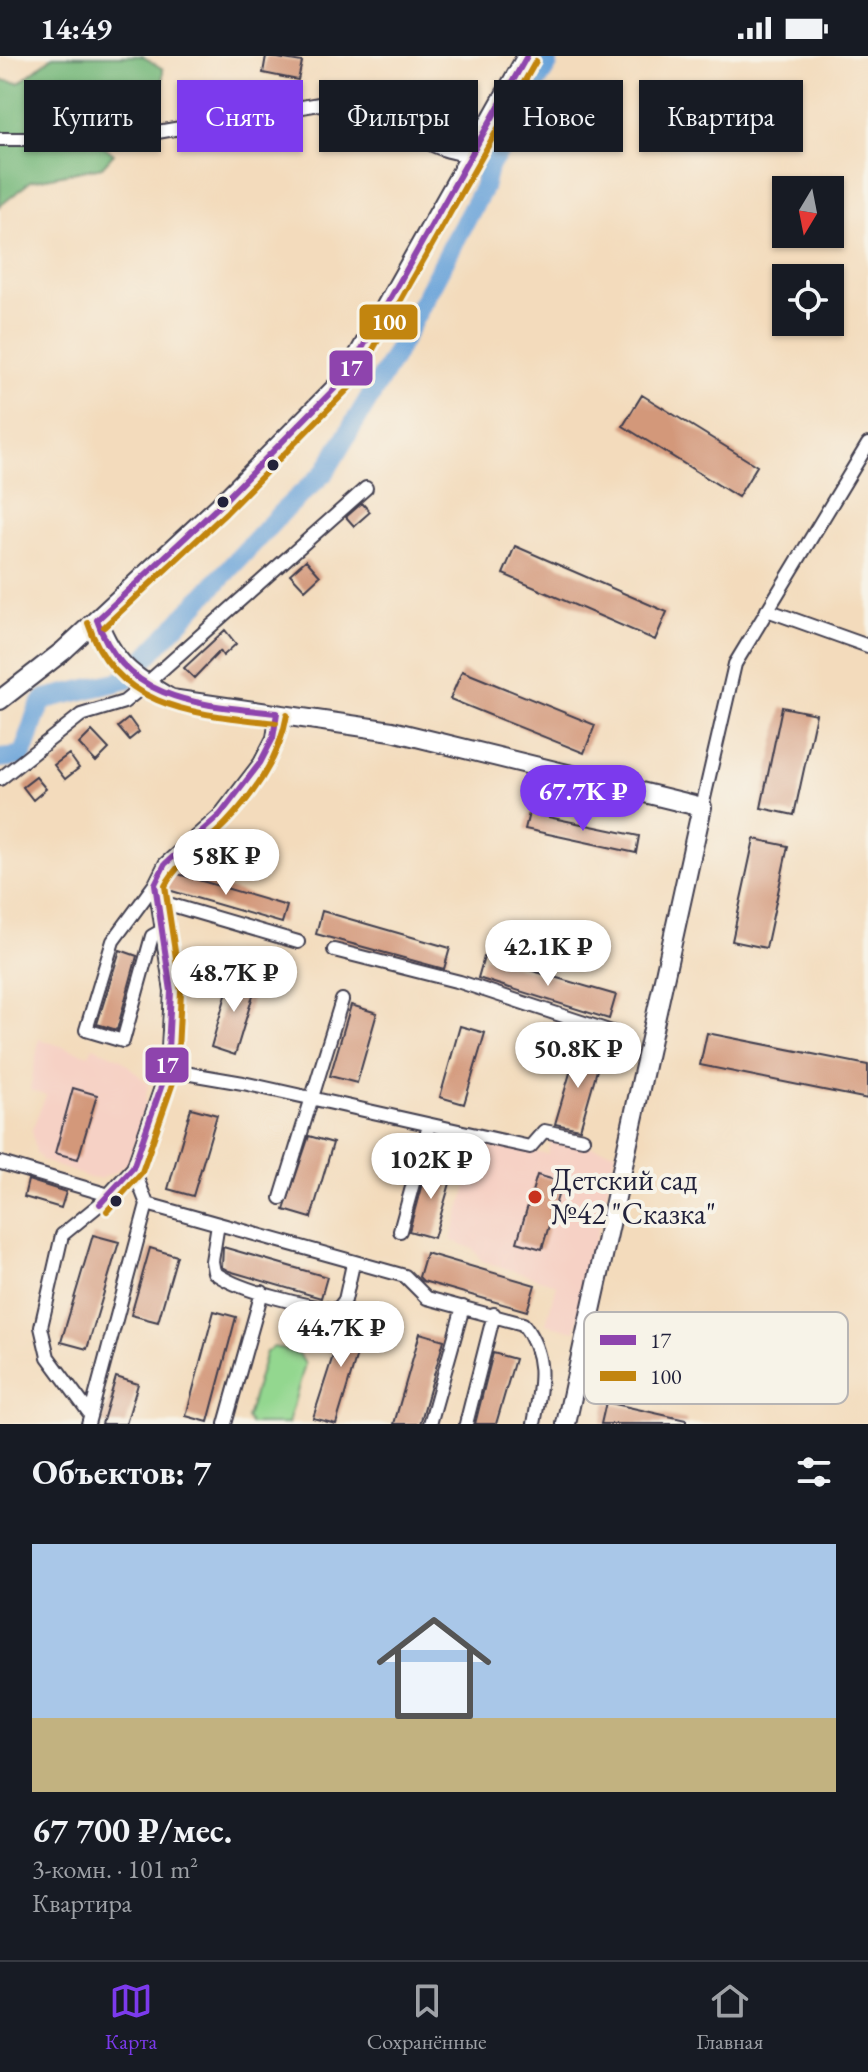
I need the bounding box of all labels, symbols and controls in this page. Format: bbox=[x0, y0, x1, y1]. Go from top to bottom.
text: 14:49 bbox=[40, 9, 112, 48]
chip: Купить bbox=[24, 80, 161, 152]
chip: Снять bbox=[177, 80, 303, 152]
chip: Фильтры bbox=[319, 80, 478, 152]
chip: Новое bbox=[494, 80, 623, 152]
chip: Квартира bbox=[639, 80, 803, 152]
north arrow bbox=[772, 176, 844, 248]
map controls bbox=[772, 176, 844, 336]
button: locate bbox=[772, 264, 844, 336]
line badge: 100 bbox=[358, 303, 419, 341]
text: 100 bbox=[372, 308, 407, 337]
line badge: 17 bbox=[328, 349, 374, 387]
text: 17 bbox=[339, 354, 363, 383]
unlabelled marker bbox=[265, 457, 281, 473]
unlabelled marker bbox=[215, 494, 231, 510]
pin: 67.7K ₽ bbox=[509, 765, 657, 833]
text: 67.7K ₽ bbox=[538, 774, 628, 808]
pin: 58K ₽ bbox=[170, 829, 282, 897]
text: 58K ₽ bbox=[191, 838, 261, 872]
pin: 42.1K ₽ bbox=[474, 920, 622, 988]
text: 42.1K ₽ bbox=[503, 929, 593, 963]
pin: 48.7K ₽ bbox=[160, 946, 308, 1014]
text: 48.7K ₽ bbox=[189, 955, 279, 989]
pin: 50.8K ₽ bbox=[504, 1022, 652, 1090]
text: 50.8K ₽ bbox=[533, 1031, 623, 1065]
line badge: 17 bbox=[144, 1046, 190, 1084]
text: 17 bbox=[155, 1051, 179, 1080]
pin: 102K ₽ bbox=[366, 1133, 496, 1201]
text: 102K ₽ bbox=[389, 1142, 473, 1176]
place label: Детский сад №42 "Сказка" bbox=[551, 1160, 716, 1233]
marker: Детский сад №42 "Сказка" bbox=[526, 1188, 544, 1206]
unlabelled marker bbox=[108, 1193, 124, 1209]
pin: 44.7K ₽ bbox=[267, 1301, 415, 1369]
text: 44.7K ₽ bbox=[296, 1310, 386, 1344]
legend bbox=[584, 1312, 848, 1404]
text: 17 bbox=[650, 1326, 672, 1355]
text: 100 bbox=[650, 1362, 682, 1391]
text: Объектов: 7 bbox=[32, 1450, 211, 1494]
icon: filters bbox=[792, 1450, 836, 1494]
icon: home bbox=[362, 1596, 506, 1740]
text: 67 700 ₽/мес. bbox=[32, 1808, 232, 1852]
text: 3-комн. · 101 m² bbox=[32, 1852, 198, 1886]
text: Квартира bbox=[32, 1886, 132, 1920]
tab: Карта bbox=[105, 1979, 157, 2056]
tab: Сохранённые bbox=[367, 1979, 487, 2056]
tab: Главная bbox=[696, 1979, 763, 2056]

